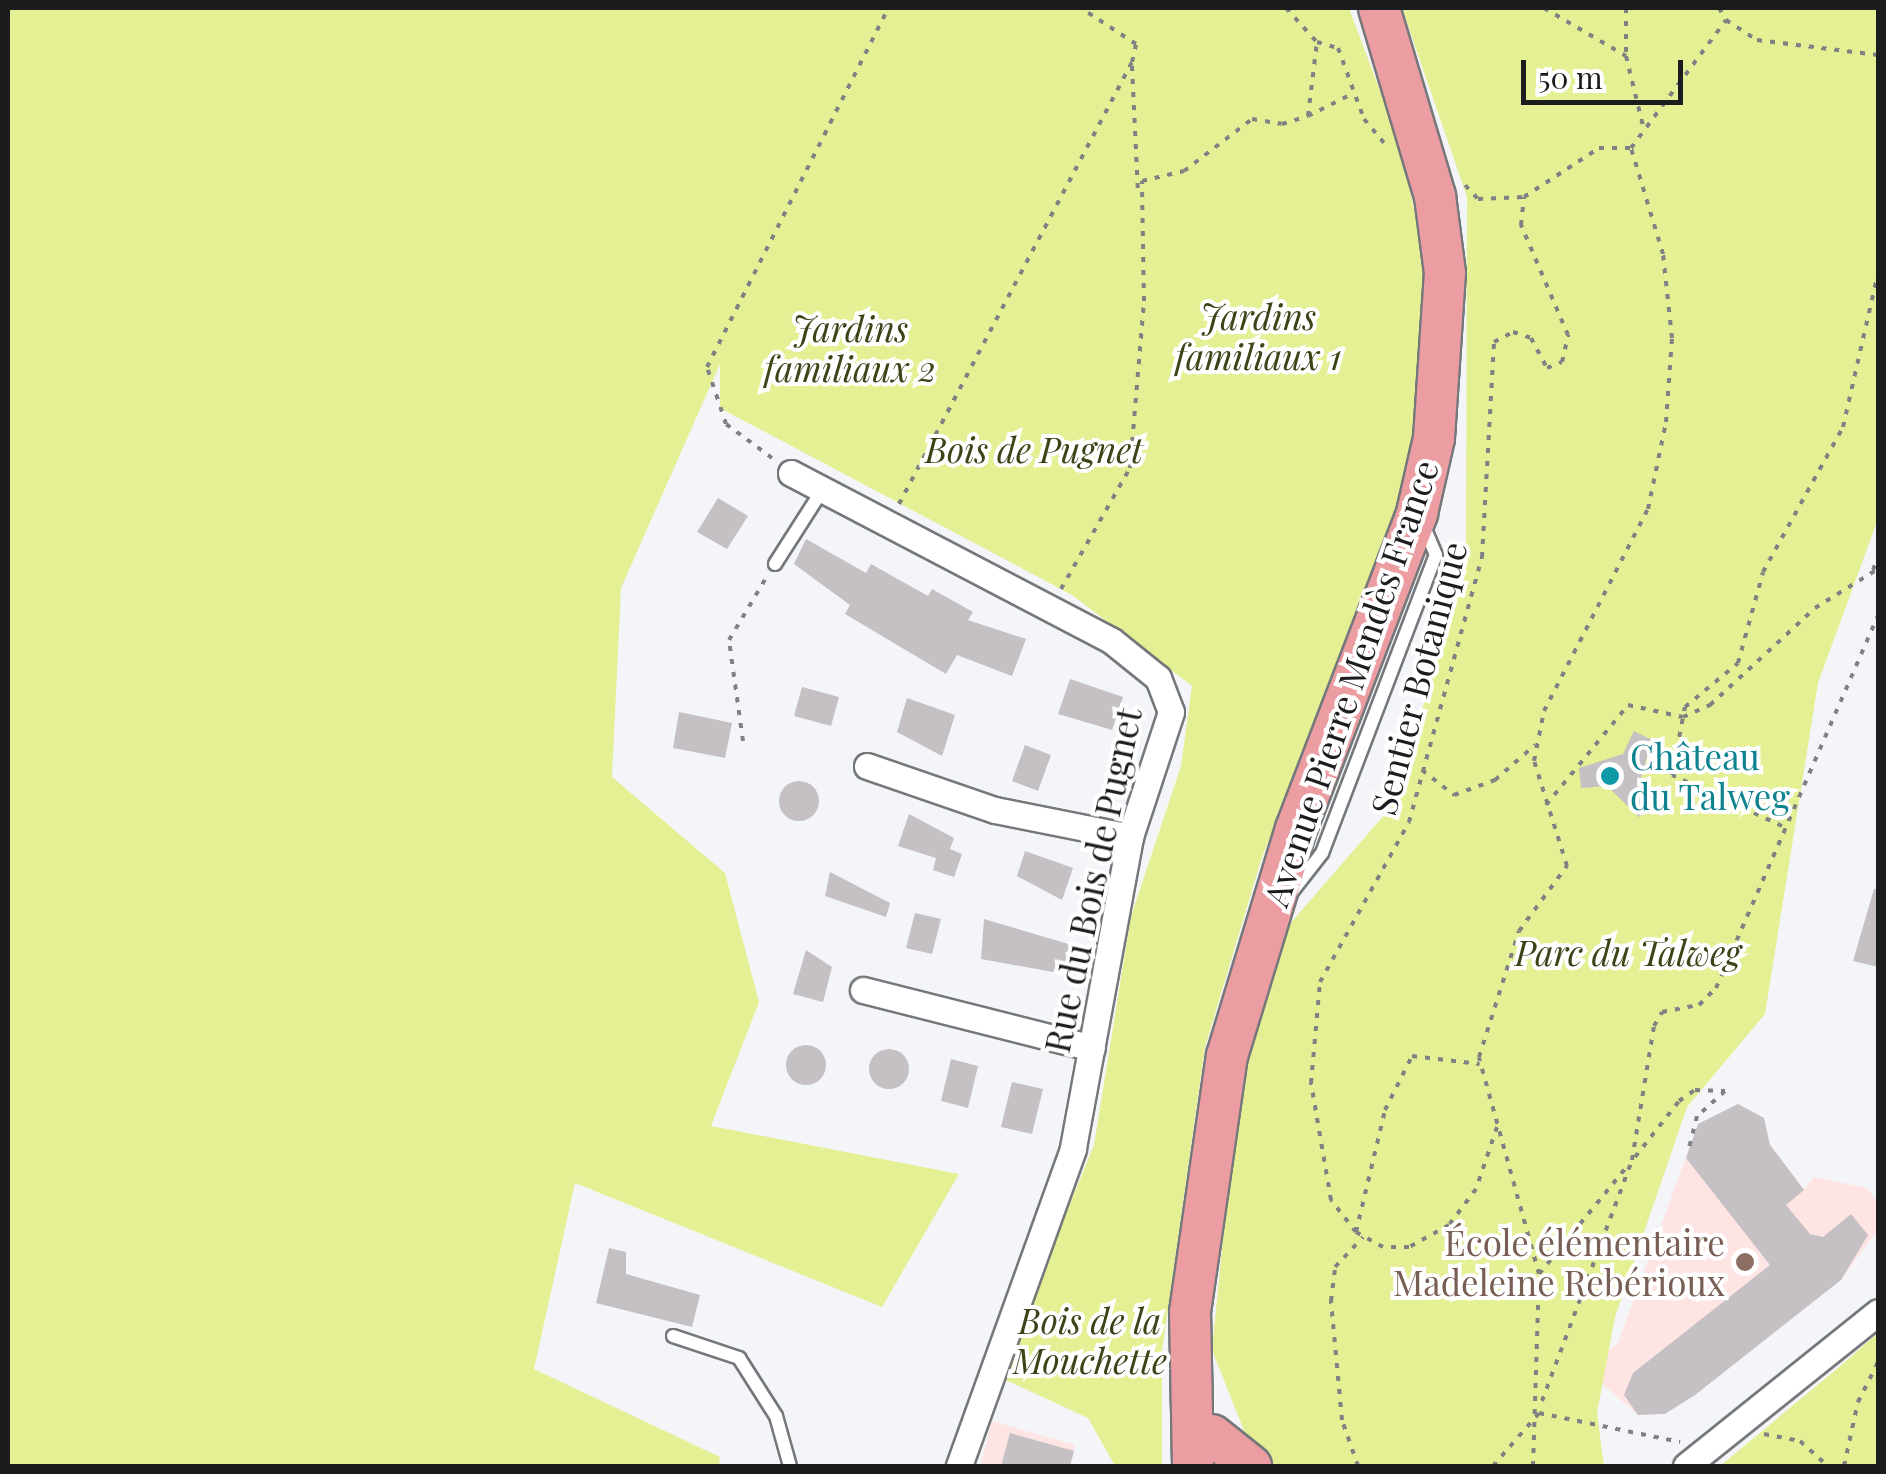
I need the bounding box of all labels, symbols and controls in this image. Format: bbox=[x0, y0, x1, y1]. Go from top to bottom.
scale bar bbox=[1526, 40, 1688, 102]
text: 50 m bbox=[1538, 57, 1603, 97]
park label: Jardins familiaux 1 bbox=[1175, 295, 1341, 377]
park label: Jardins familiaux 2 bbox=[764, 307, 936, 389]
park label: Bois de Pugnet bbox=[925, 428, 1143, 470]
street label: Avenue Pierre Mendès France bbox=[1254, 454, 1446, 912]
street label: Sentier Botanique bbox=[1361, 536, 1475, 820]
street label: Rue du Bois de Pugnet bbox=[1035, 704, 1149, 1056]
place label: Château du Talweg bbox=[1630, 735, 1791, 817]
marker: Château du Talweg bbox=[1599, 765, 1621, 787]
park label: Parc du Talweg bbox=[1515, 931, 1741, 973]
place label: École élémentaire Madeleine Rebérioux bbox=[1393, 1221, 1725, 1303]
marker: École élémentaire Madeleine Rebérioux bbox=[1734, 1251, 1756, 1273]
park label: Bois de la Mouchette bbox=[1013, 1299, 1167, 1381]

